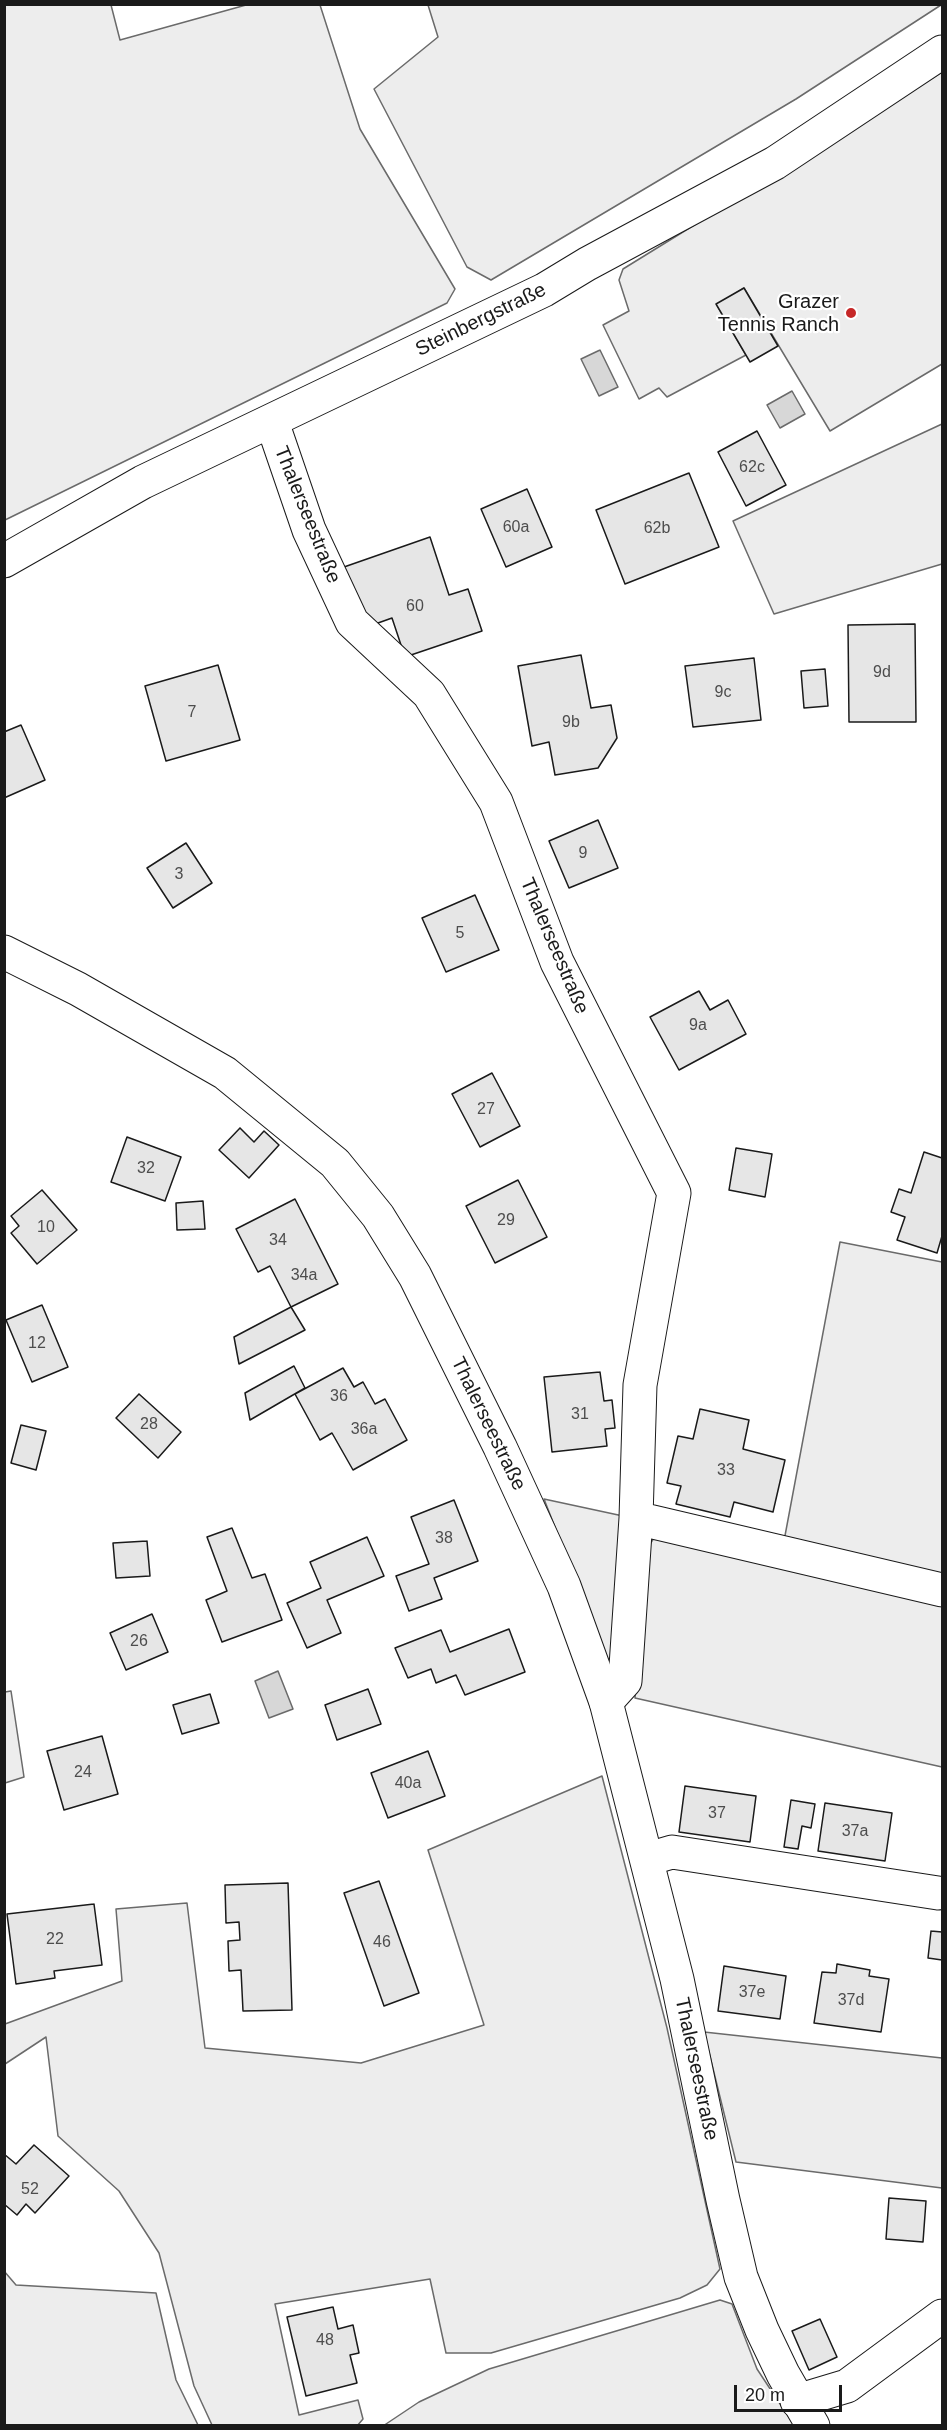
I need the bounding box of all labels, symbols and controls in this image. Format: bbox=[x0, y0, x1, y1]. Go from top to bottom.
street label: Steinbergstraße bbox=[412, 278, 550, 362]
place label: Grazer Tennis Ranch bbox=[718, 290, 839, 337]
marker: Grazer Tennis Ranch bbox=[844, 306, 858, 320]
street label: Thalerseestraße bbox=[269, 443, 345, 587]
house number: 62c bbox=[739, 458, 765, 478]
house number: 60a bbox=[503, 518, 529, 538]
house number: 62b bbox=[644, 519, 670, 539]
house number: 60 bbox=[406, 597, 424, 617]
house number: 9d bbox=[873, 663, 891, 683]
house number: 9c bbox=[715, 683, 731, 703]
house number: 7 bbox=[188, 703, 196, 723]
house number: 9b bbox=[562, 713, 580, 733]
house number: 9 bbox=[579, 844, 587, 864]
house number: 3 bbox=[175, 865, 183, 885]
street label: Thalerseestraße bbox=[515, 874, 593, 1018]
house number: 5 bbox=[456, 924, 464, 944]
house number: 9a bbox=[689, 1016, 707, 1036]
house number: 27 bbox=[477, 1100, 495, 1120]
house number: 32 bbox=[137, 1159, 155, 1179]
house number: 29 bbox=[497, 1211, 515, 1231]
house number: 10 bbox=[37, 1218, 55, 1238]
house number: 34 bbox=[269, 1231, 287, 1251]
house number: 34a bbox=[291, 1266, 317, 1286]
house number: 12 bbox=[28, 1334, 46, 1354]
street label: Thalerseestraße bbox=[445, 1353, 531, 1495]
house number: 36 bbox=[330, 1387, 348, 1407]
house number: 31 bbox=[571, 1405, 589, 1425]
house number: 28 bbox=[140, 1415, 158, 1435]
house number: 36a bbox=[351, 1420, 377, 1440]
house number: 33 bbox=[717, 1461, 735, 1481]
house number: 38 bbox=[435, 1529, 453, 1549]
house number: 26 bbox=[130, 1632, 148, 1652]
house number: 24 bbox=[74, 1763, 92, 1783]
house number: 40a bbox=[395, 1774, 421, 1794]
house number: 37 bbox=[708, 1804, 726, 1824]
house number: 37a bbox=[842, 1822, 868, 1842]
house number: 22 bbox=[46, 1930, 64, 1950]
house number: 46 bbox=[373, 1933, 391, 1953]
house number: 37e bbox=[739, 1983, 765, 2003]
house number: 37d bbox=[838, 1991, 864, 2011]
street label: Thalerseestraße bbox=[669, 1995, 723, 2143]
house number: 52 bbox=[21, 2180, 39, 2200]
house number: 48 bbox=[316, 2331, 334, 2351]
scale bar bbox=[737, 2373, 845, 2411]
text: 20 m bbox=[745, 2385, 785, 2405]

